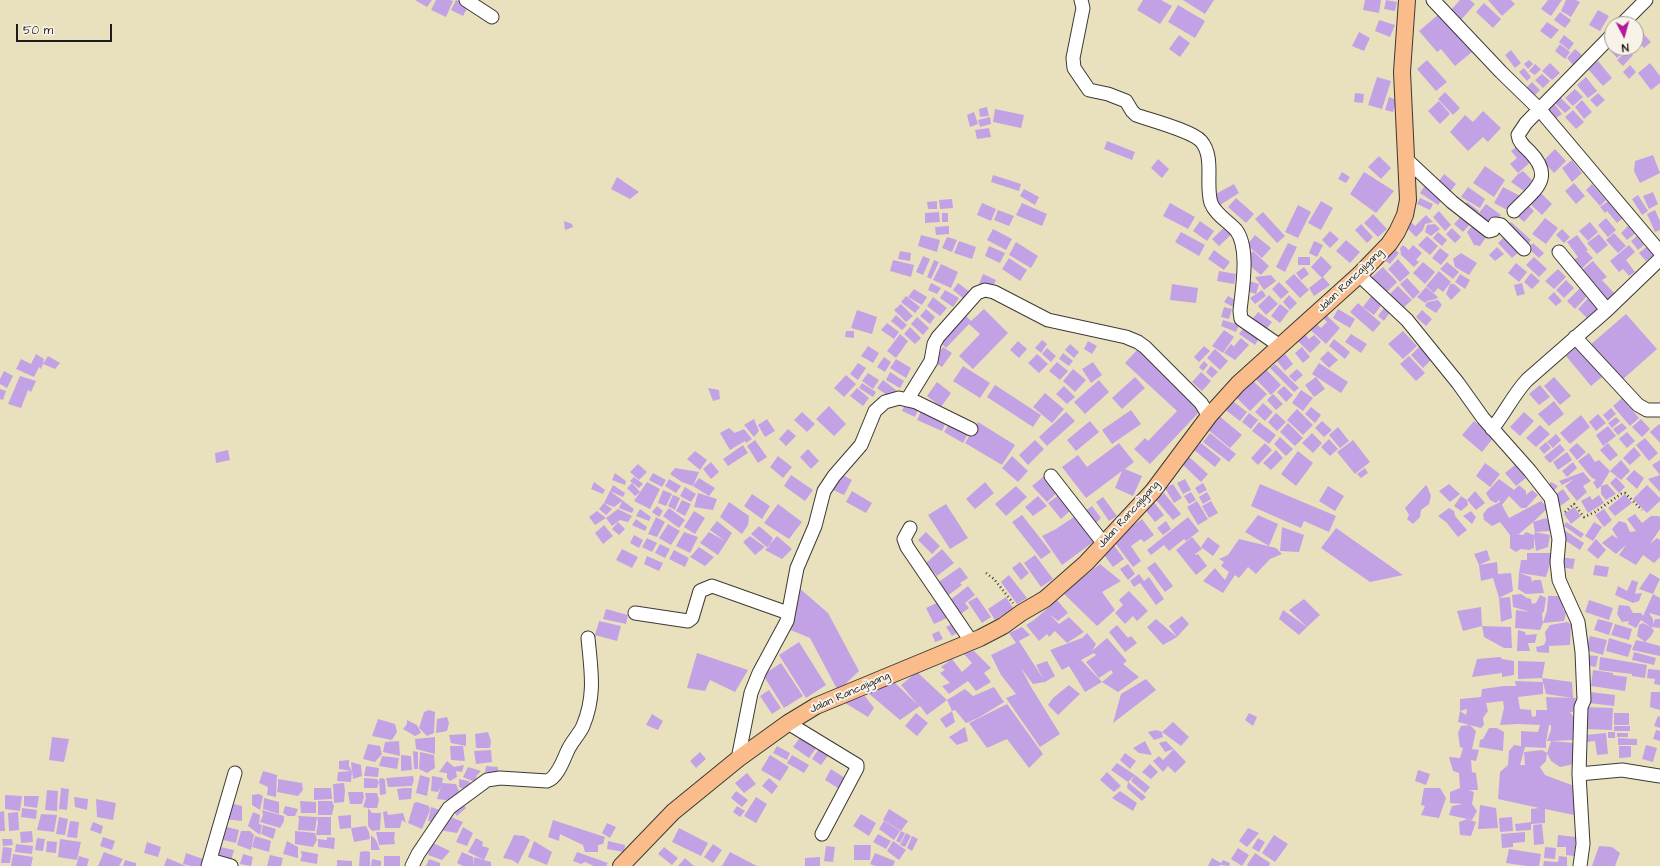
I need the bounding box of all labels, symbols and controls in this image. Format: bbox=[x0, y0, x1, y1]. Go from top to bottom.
scale bar bbox=[18, 16, 114, 42]
north arrow bbox=[1604, 16, 1644, 56]
text: 50 m bbox=[23, 22, 53, 39]
text: N bbox=[1621, 40, 1629, 55]
street label: Jalan Rancajigang bbox=[1315, 246, 1387, 316]
street label: Jalan Rancajigang bbox=[1095, 479, 1163, 551]
street label: Jalan Rancajigang bbox=[808, 669, 892, 717]

